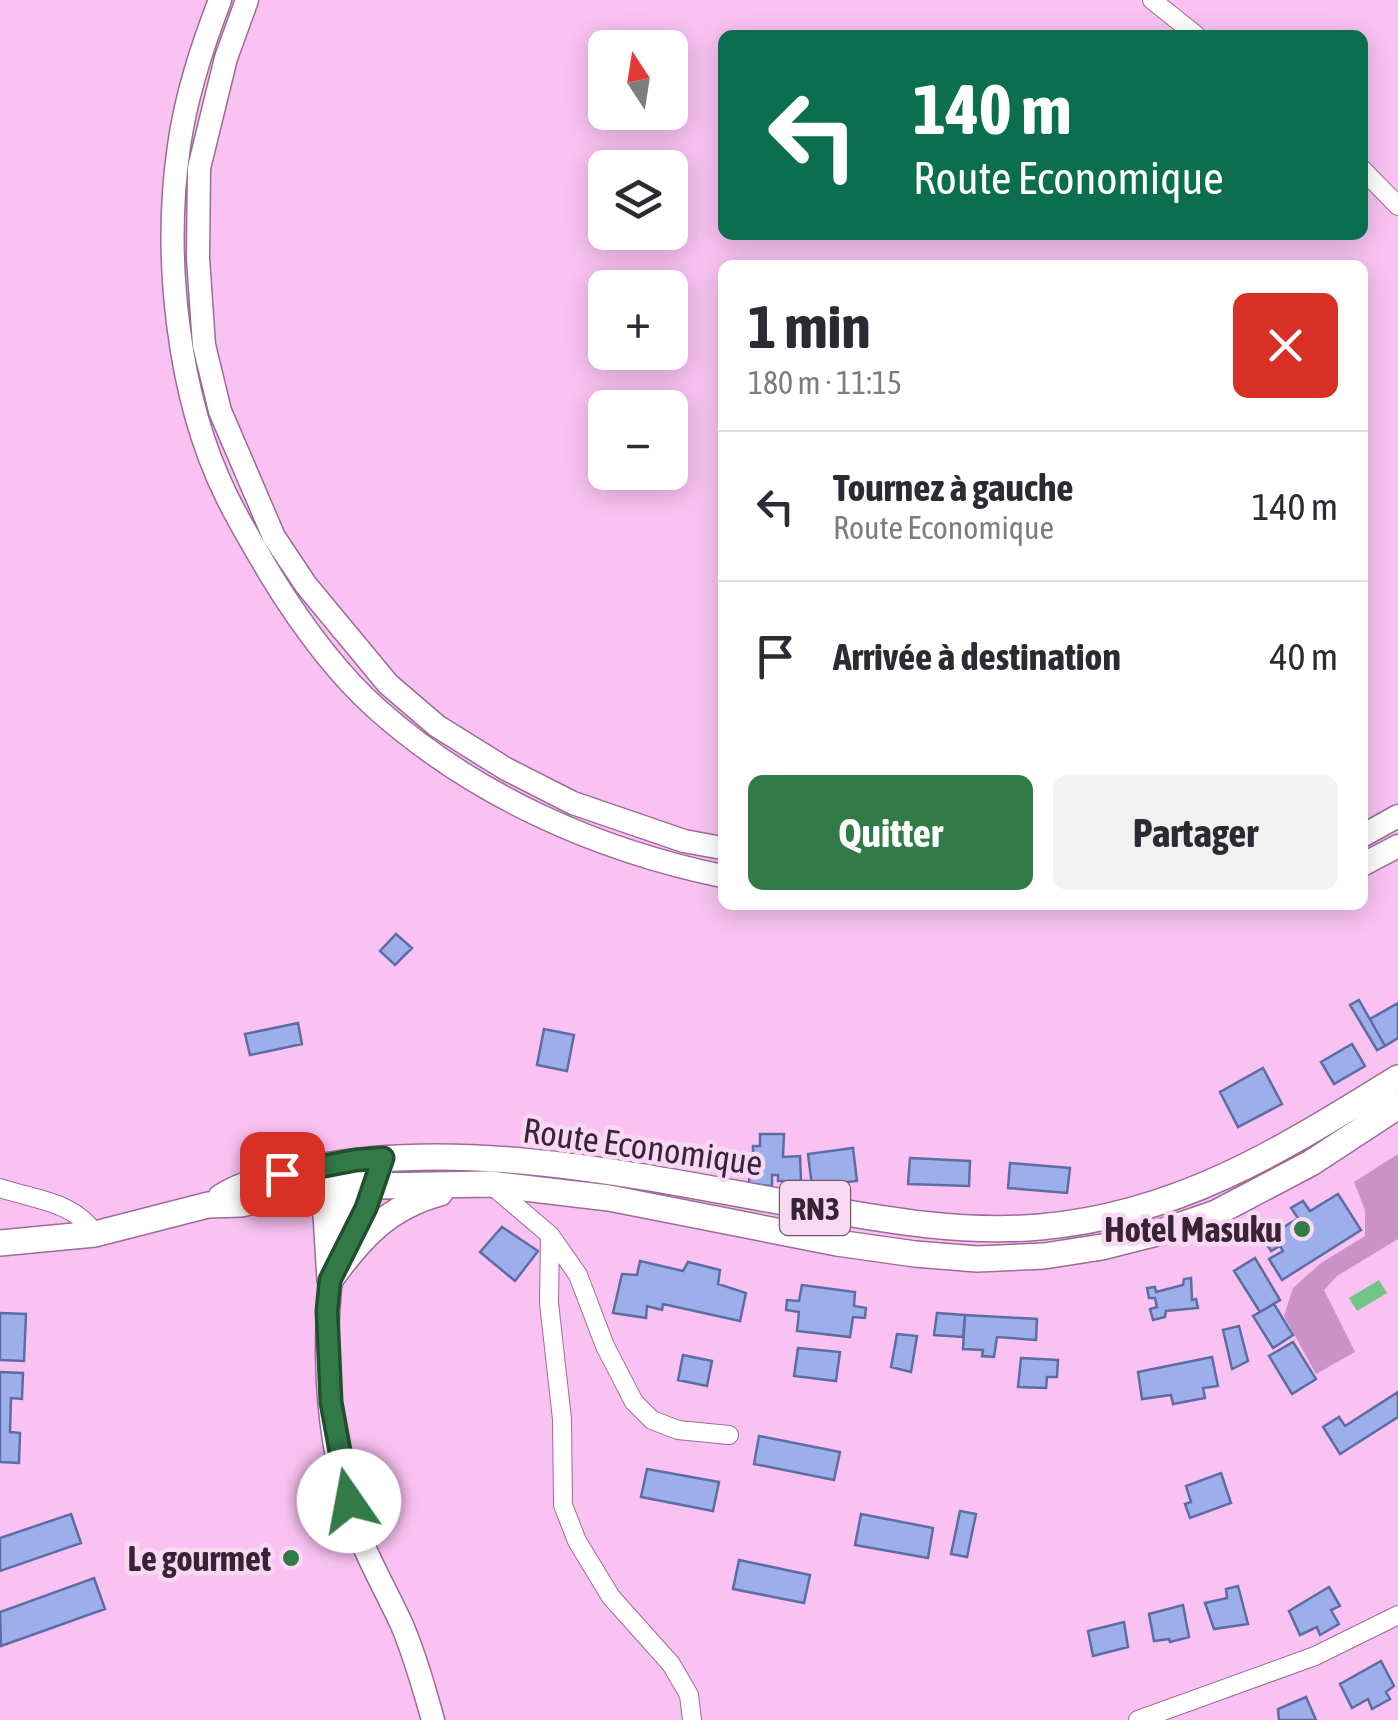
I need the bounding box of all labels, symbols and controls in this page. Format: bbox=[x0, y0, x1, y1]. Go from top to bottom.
north arrow bbox=[588, 30, 688, 130]
map controls bbox=[588, 30, 688, 490]
text: 140 m bbox=[913, 69, 1072, 149]
icon: left bbox=[748, 70, 878, 200]
button: layers bbox=[588, 150, 688, 250]
text: Route Economique bbox=[913, 152, 1224, 204]
button: + bbox=[588, 270, 688, 370]
text: 1 min bbox=[748, 292, 871, 361]
button: close bbox=[1233, 293, 1338, 398]
text: 180 m · 11:15 bbox=[748, 364, 902, 401]
button: − bbox=[588, 390, 688, 490]
text: Tournez à gauche bbox=[833, 466, 1074, 509]
icon: left bbox=[748, 479, 803, 534]
text: 140 m bbox=[1252, 485, 1338, 528]
text: Route Economique bbox=[833, 509, 1054, 546]
icon: arrive bbox=[748, 629, 803, 684]
text: Arrivée à destination bbox=[833, 635, 1121, 678]
text: 40 m bbox=[1270, 635, 1338, 678]
button: Quitter bbox=[748, 775, 1033, 890]
button: Partager bbox=[1053, 775, 1338, 890]
street label: Route Economique bbox=[521, 1109, 765, 1183]
pin bbox=[240, 1132, 325, 1217]
icon: arrive bbox=[255, 1147, 310, 1202]
road number: RN3 bbox=[780, 1181, 850, 1235]
place label: Hotel Masuku bbox=[1104, 1209, 1282, 1249]
marker: Hotel Masuku bbox=[1291, 1218, 1313, 1240]
position arrow bbox=[297, 1449, 401, 1553]
place label: Le gourmet bbox=[128, 1538, 271, 1578]
marker: Le gourmet bbox=[280, 1547, 302, 1569]

